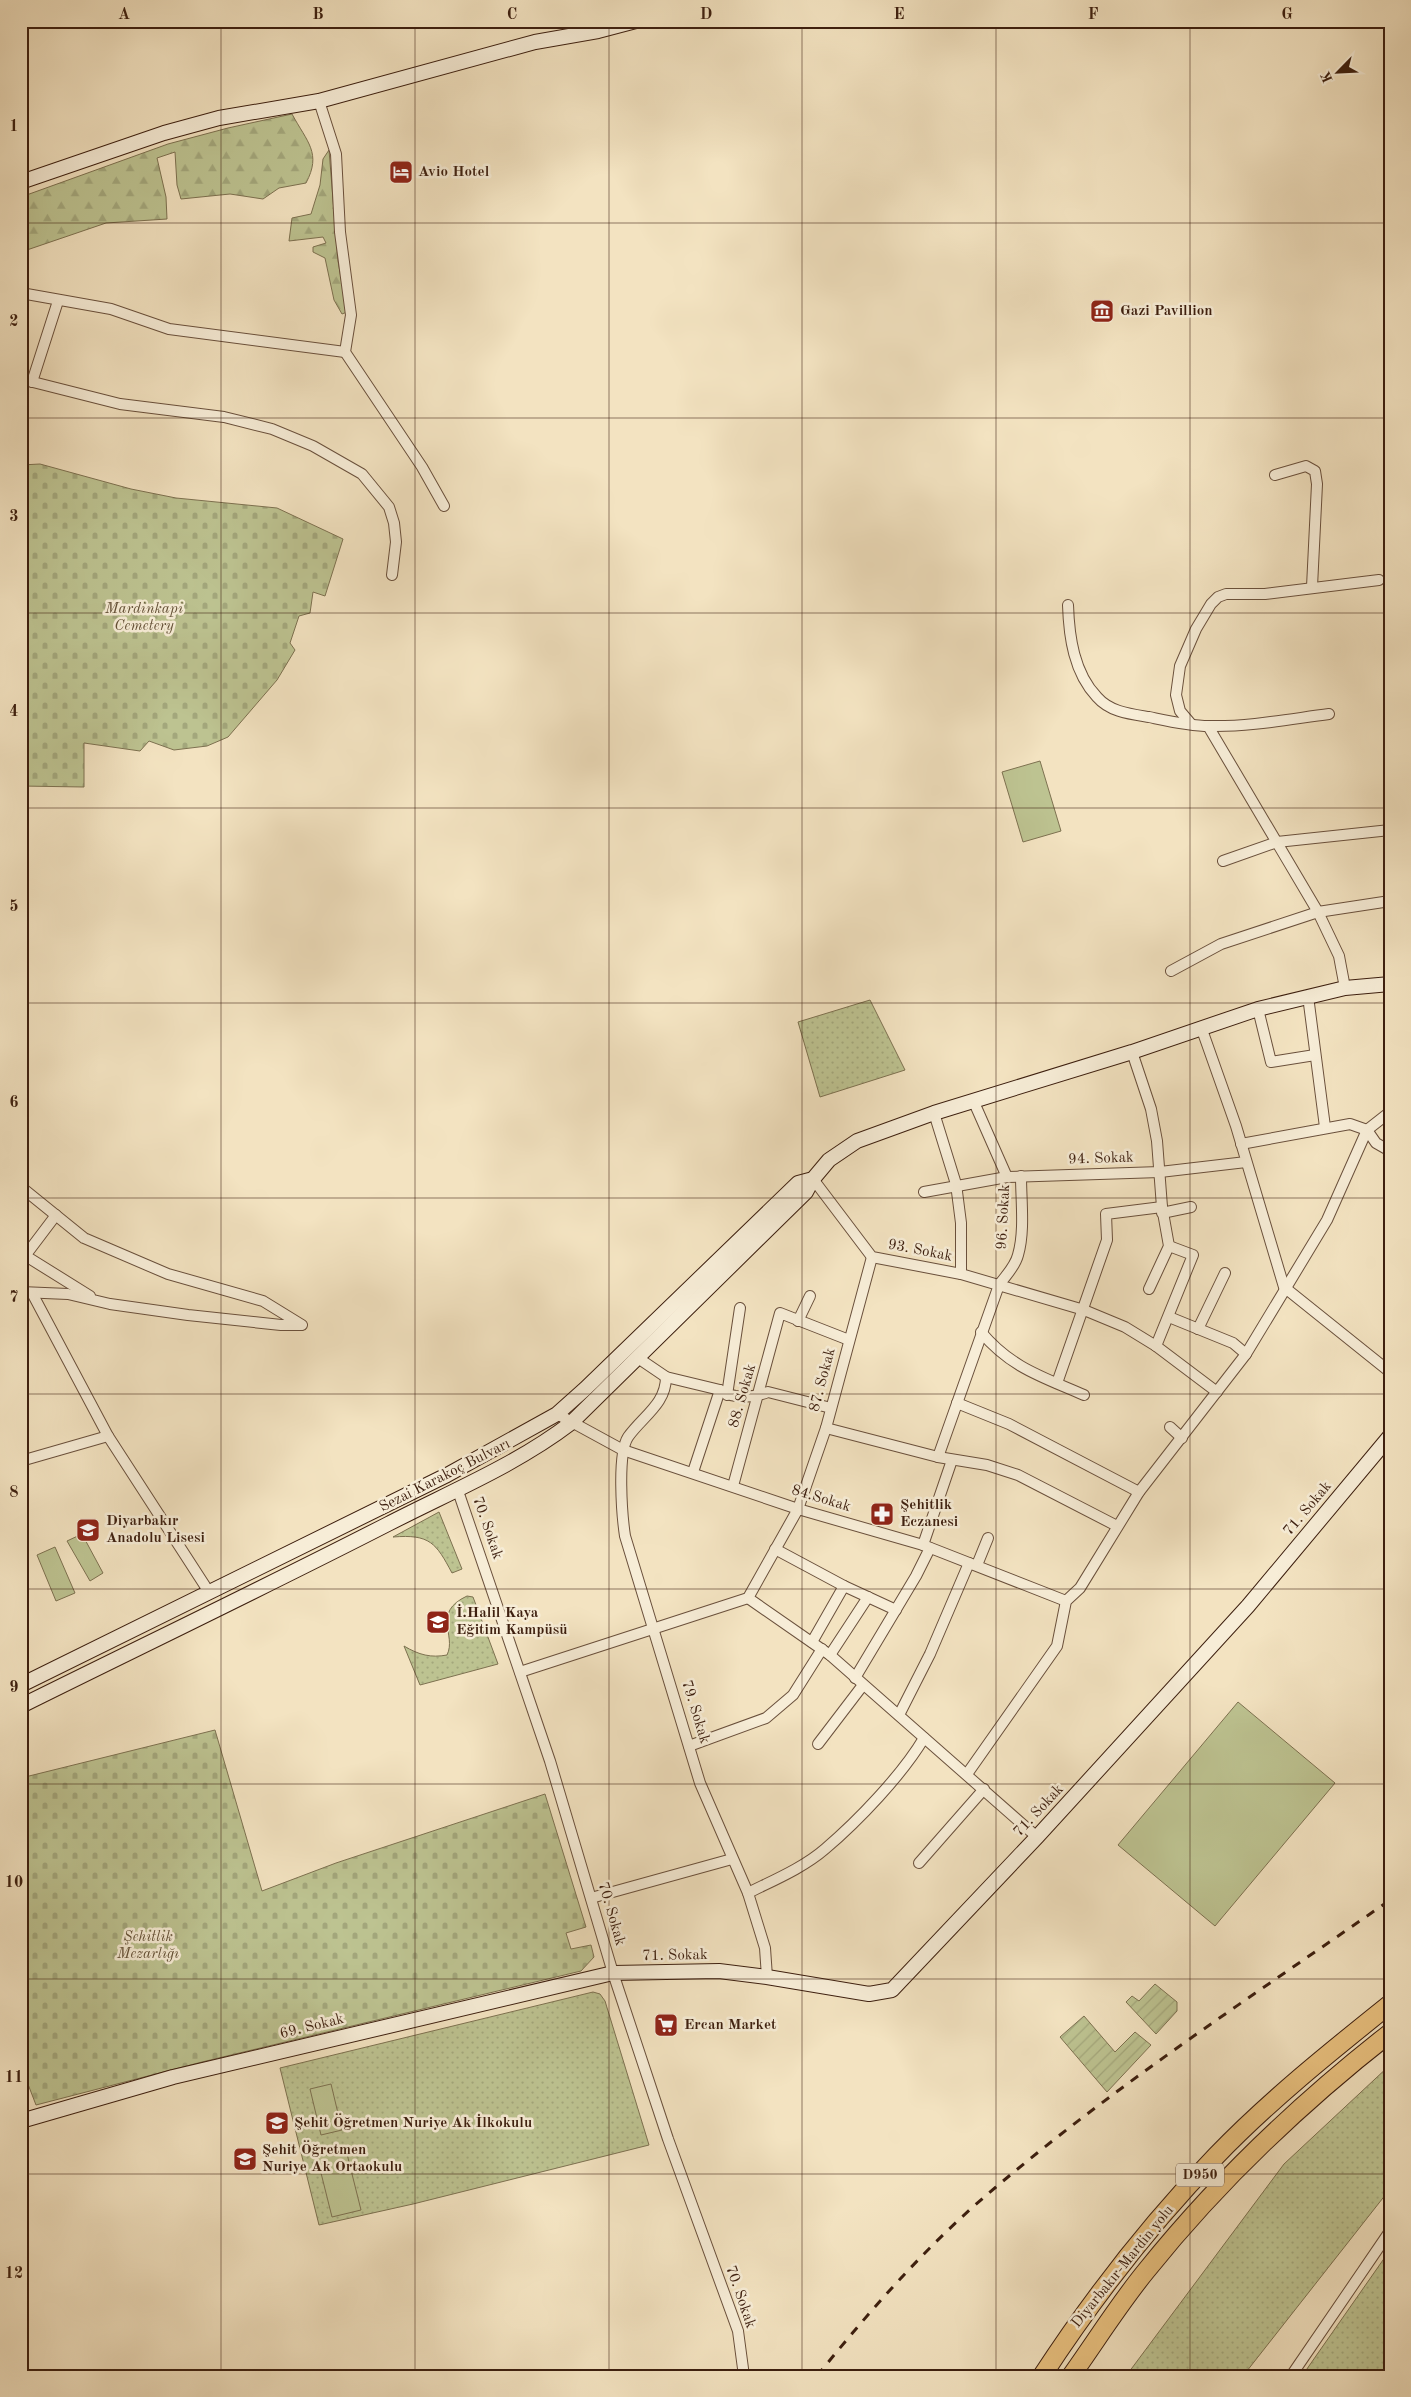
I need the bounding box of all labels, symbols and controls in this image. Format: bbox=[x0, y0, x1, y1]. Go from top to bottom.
text: A bbox=[118, 7, 130, 23]
text: B bbox=[312, 7, 324, 23]
text: C bbox=[507, 7, 517, 23]
text: D bbox=[700, 7, 712, 23]
text: E bbox=[893, 7, 905, 23]
text: F bbox=[1088, 7, 1099, 23]
text: G bbox=[1281, 7, 1293, 23]
north arrow bbox=[1314, 48, 1364, 98]
text: K bbox=[1318, 69, 1336, 85]
text: 1 bbox=[9, 119, 19, 135]
hotel icon: Avio Hotel bbox=[388, 159, 414, 185]
place label: Avio Hotel bbox=[418, 165, 490, 180]
museum icon: Gazi Pavillion bbox=[1089, 298, 1115, 324]
place label: Gazi Pavillion bbox=[1120, 304, 1213, 319]
text: 2 bbox=[9, 314, 19, 330]
text: 3 bbox=[9, 509, 19, 525]
park label: Mardinkapi Cemetery bbox=[104, 602, 183, 634]
text: 4 bbox=[9, 704, 19, 720]
text: 5 bbox=[9, 899, 19, 915]
text: 6 bbox=[9, 1095, 19, 1111]
street label: 94. Sokak bbox=[1068, 1150, 1134, 1168]
street label: 96. Sokak bbox=[995, 1184, 1013, 1250]
street label: 93. Sokak bbox=[886, 1237, 954, 1265]
text: 7 bbox=[9, 1290, 19, 1306]
street label: 87. Sokak bbox=[807, 1346, 839, 1414]
street label: 88. Sokak bbox=[727, 1362, 759, 1430]
street label: Sezai Karakoç Bulvarı bbox=[377, 1437, 513, 1515]
street label: 71. Sokak bbox=[1281, 1479, 1335, 1539]
street label: 84.Sokak bbox=[789, 1483, 853, 1515]
text: 8 bbox=[9, 1485, 19, 1501]
street label: 70. Sokak bbox=[469, 1495, 505, 1562]
place label: Şehitlik Eczanesi bbox=[900, 1498, 958, 1530]
pharmacy icon: Şehitlik Eczanesi bbox=[869, 1501, 895, 1527]
place label: Diyarbakır Anadolu Lisesi bbox=[106, 1514, 205, 1546]
school or university icon: Diyarbakır Anadolu Lisesi bbox=[75, 1517, 101, 1543]
place label: İ.Halil Kaya Eğitim Kampüsü bbox=[456, 1604, 567, 1638]
school or university icon: İ.Halil Kaya Eğitim Kampüsü bbox=[425, 1609, 451, 1635]
street label: 79. Sokak bbox=[678, 1678, 712, 1746]
text: 9 bbox=[9, 1680, 19, 1696]
street label: 71. Sokak bbox=[1011, 1782, 1067, 1840]
text: 10 bbox=[5, 1875, 23, 1891]
street label: 70. Sokak bbox=[595, 1880, 627, 1948]
park label: Şehitlik Mezarlığı bbox=[116, 1930, 179, 1962]
street label: 71. Sokak bbox=[642, 1948, 708, 1964]
street label: 69. Sokak bbox=[278, 2012, 346, 2042]
supermarket icon: Ercan Market bbox=[653, 2012, 679, 2038]
place label: Ercan Market bbox=[684, 2018, 777, 2033]
text: 11 bbox=[5, 2070, 23, 2086]
school or university icon: Şehit Öğretmen Nuriye Ak İlkokulu bbox=[264, 2110, 290, 2136]
place label: Şehit Öğretmen Nuriye Ak İlkokulu bbox=[294, 2113, 532, 2131]
place label: Şehit Öğretmen Nuriye Ak Ortaokulu bbox=[262, 2140, 402, 2175]
school or university icon: Şehit Öğretmen Nuriye Ak Ortaokulu bbox=[232, 2146, 258, 2172]
road number: D950 bbox=[1176, 2164, 1224, 2186]
street label: Diyarbakır-Mardin yolu bbox=[1069, 2203, 1177, 2331]
street label: 70. Sokak bbox=[722, 2264, 758, 2331]
text: 12 bbox=[5, 2266, 23, 2282]

